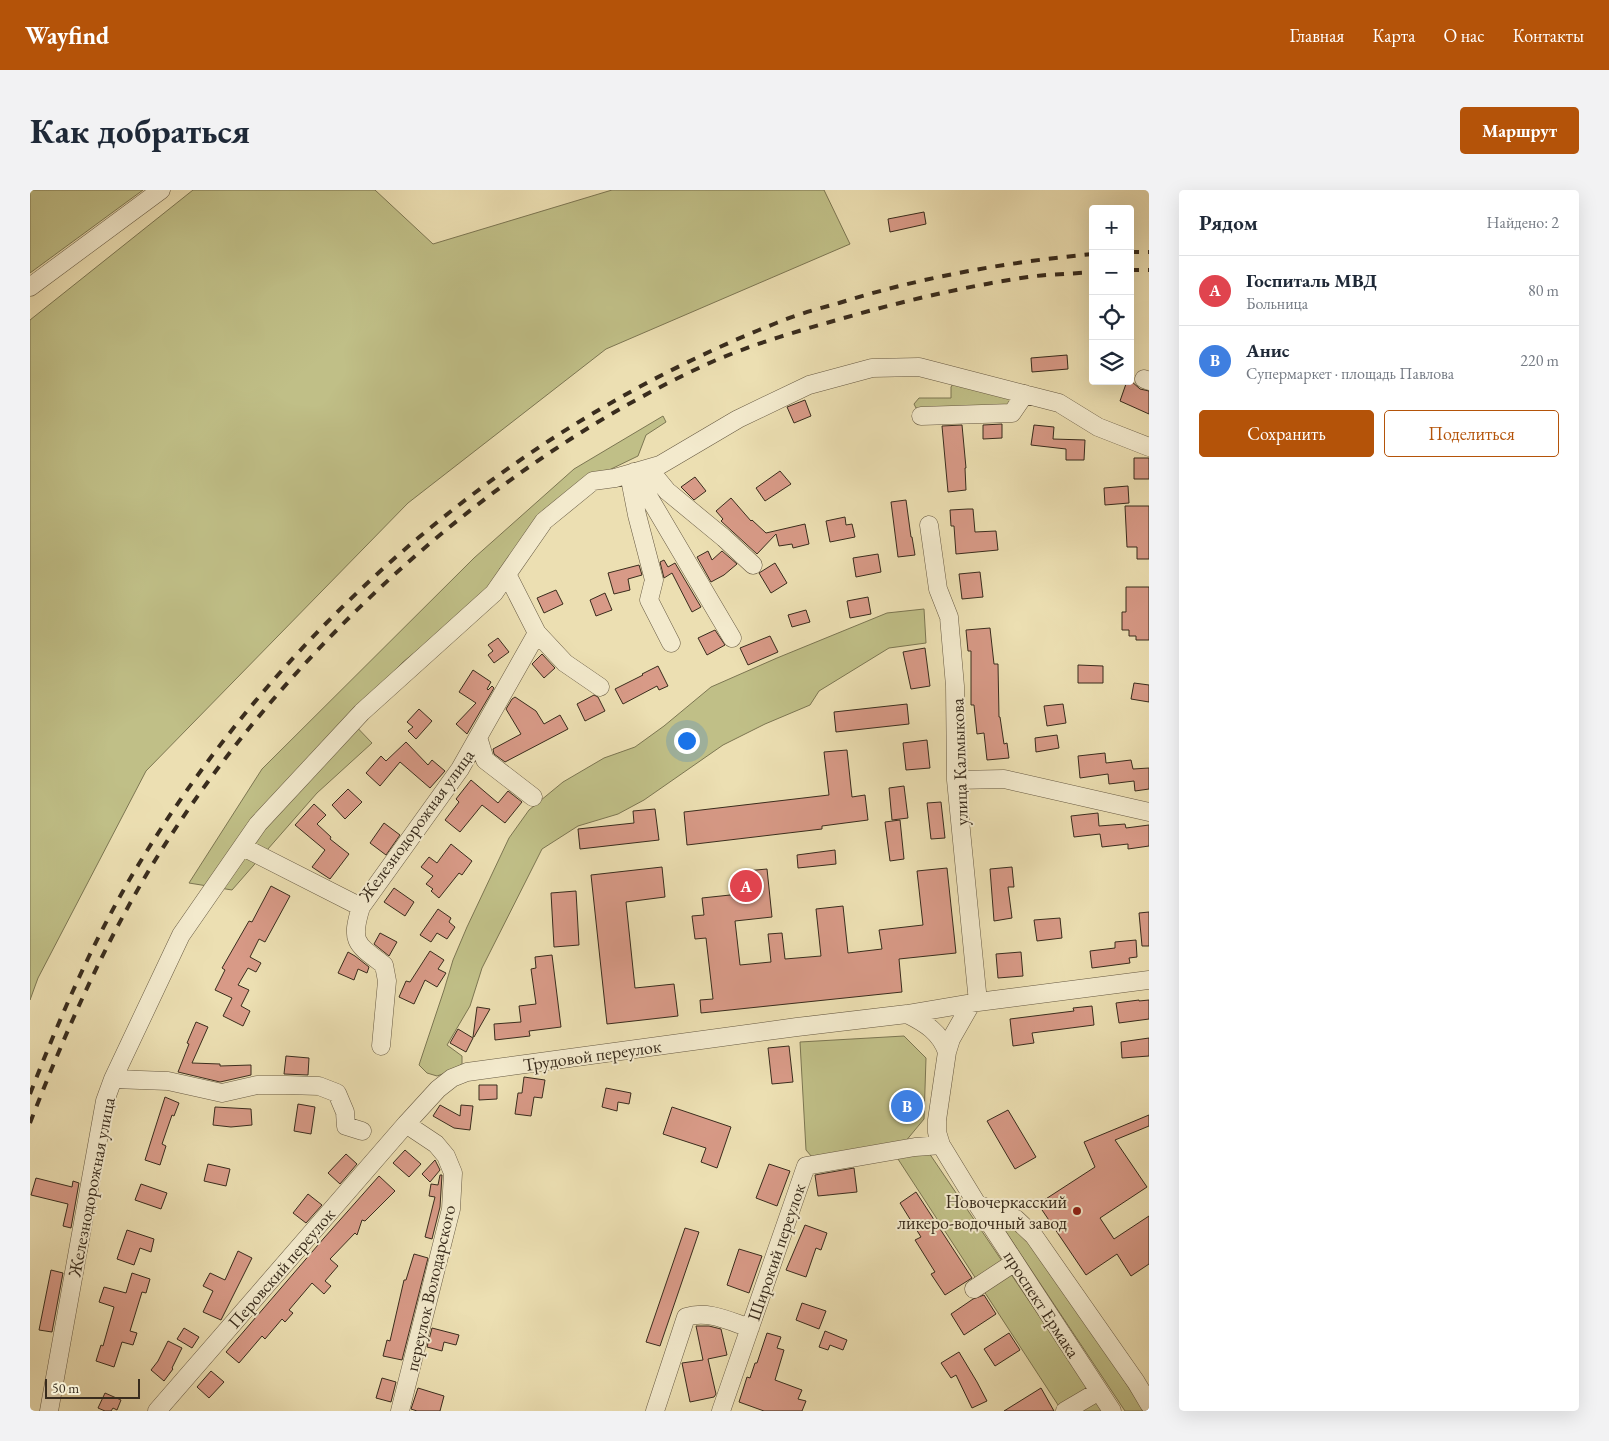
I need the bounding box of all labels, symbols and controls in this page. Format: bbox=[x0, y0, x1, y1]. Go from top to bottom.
text: Wayfind bbox=[25, 20, 109, 51]
text: Главная bbox=[1290, 24, 1344, 47]
text: Карта bbox=[1372, 24, 1415, 47]
text: О нас bbox=[1443, 24, 1485, 47]
text: Контакты bbox=[1513, 24, 1584, 47]
button: Маршрут bbox=[1460, 107, 1579, 154]
text: Как добраться bbox=[30, 108, 250, 153]
map controls bbox=[1089, 205, 1134, 385]
button: + bbox=[1089, 205, 1134, 250]
text: Рядом bbox=[1199, 209, 1258, 236]
text: Найдено: 2 bbox=[1487, 212, 1559, 233]
button: − bbox=[1089, 250, 1134, 295]
text: Госпиталь МВД bbox=[1246, 268, 1377, 293]
text: A bbox=[1209, 280, 1221, 301]
text: 80 m bbox=[1528, 280, 1559, 301]
text: Больница bbox=[1246, 293, 1308, 314]
button: locate bbox=[1089, 295, 1134, 340]
text: Анис bbox=[1246, 338, 1290, 363]
button: layers bbox=[1089, 340, 1134, 385]
text: B bbox=[1210, 350, 1220, 371]
text: 220 m bbox=[1520, 350, 1559, 371]
text: Супермаркет · площадь Павлова bbox=[1246, 363, 1454, 384]
button: Сохранить bbox=[1199, 410, 1374, 457]
button: Поделиться bbox=[1384, 410, 1559, 457]
street label: улица Калмыкова bbox=[945, 697, 973, 826]
your location bbox=[674, 728, 700, 754]
street label: Железнодорожная улица bbox=[352, 744, 479, 906]
pin: A bbox=[730, 867, 762, 905]
street label: Трудовой переулок bbox=[521, 1034, 663, 1076]
pin: B bbox=[891, 1087, 923, 1125]
street label: Железнодорожная улица bbox=[62, 1094, 120, 1280]
street label: Широкий переулок bbox=[742, 1180, 810, 1324]
place label: Новочеркасский ликеро-водочный завод bbox=[897, 1190, 1067, 1234]
street label: Перовский переулок bbox=[222, 1203, 340, 1333]
street label: переулок Володарского bbox=[400, 1203, 460, 1373]
marker: Новочеркасский ликеро-водочный завод bbox=[1071, 1205, 1083, 1217]
street label: проспект Ермака bbox=[999, 1246, 1086, 1363]
scale bar bbox=[45, 1376, 140, 1399]
text: 50 m bbox=[52, 1379, 79, 1397]

